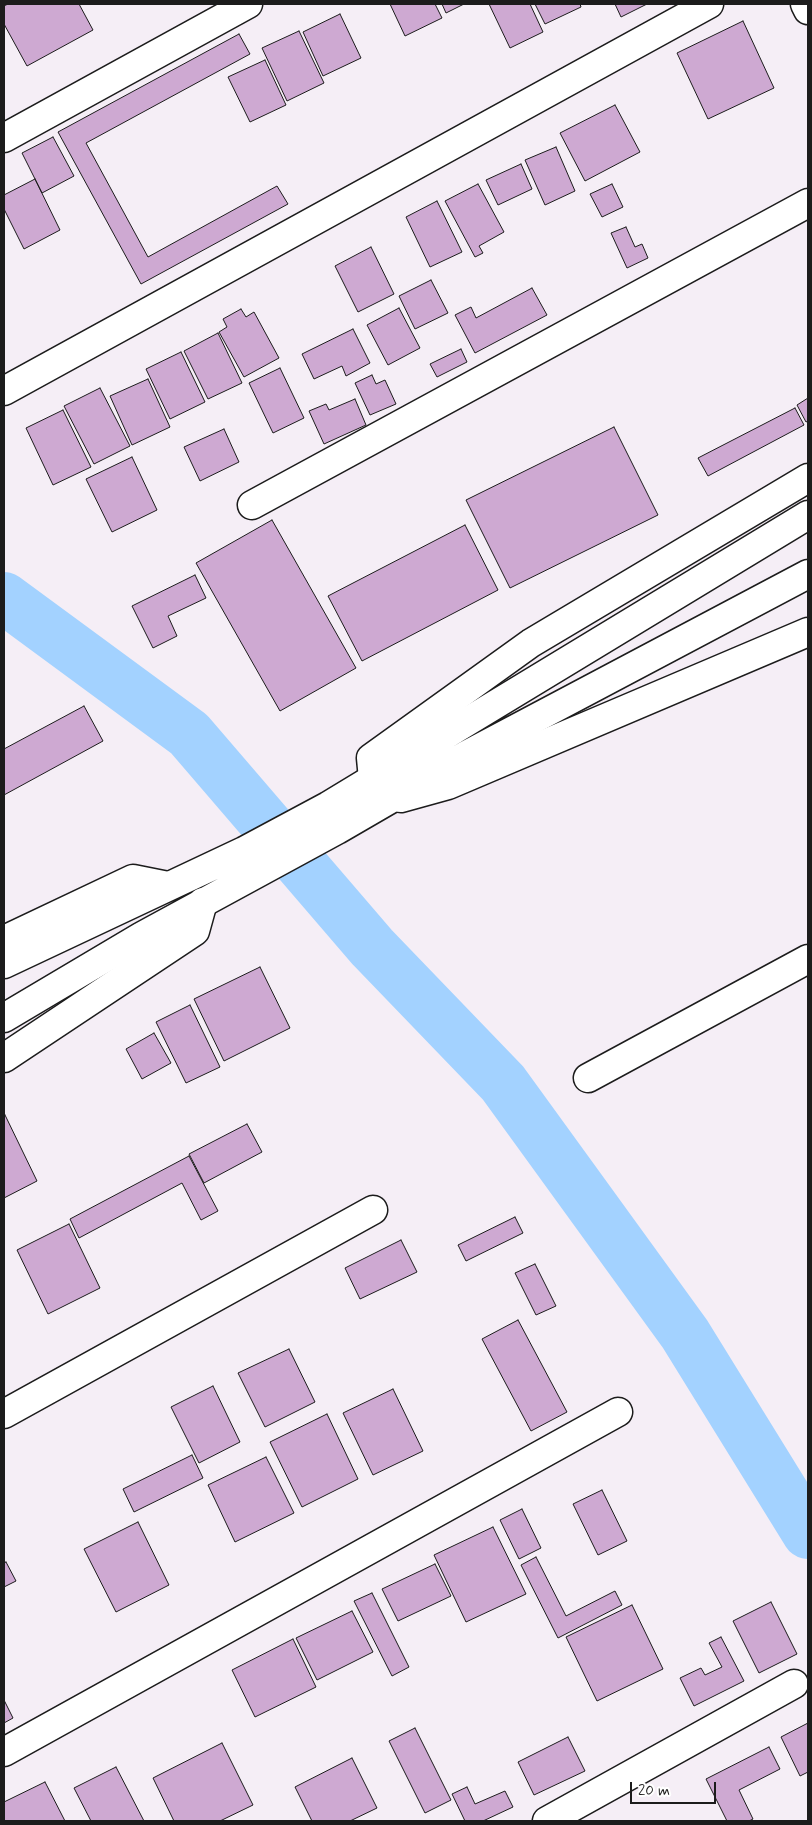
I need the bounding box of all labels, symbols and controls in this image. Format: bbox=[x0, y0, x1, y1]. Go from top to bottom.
scale bar bbox=[632, 1772, 718, 1804]
text: 20 m bbox=[638, 1781, 670, 1801]

